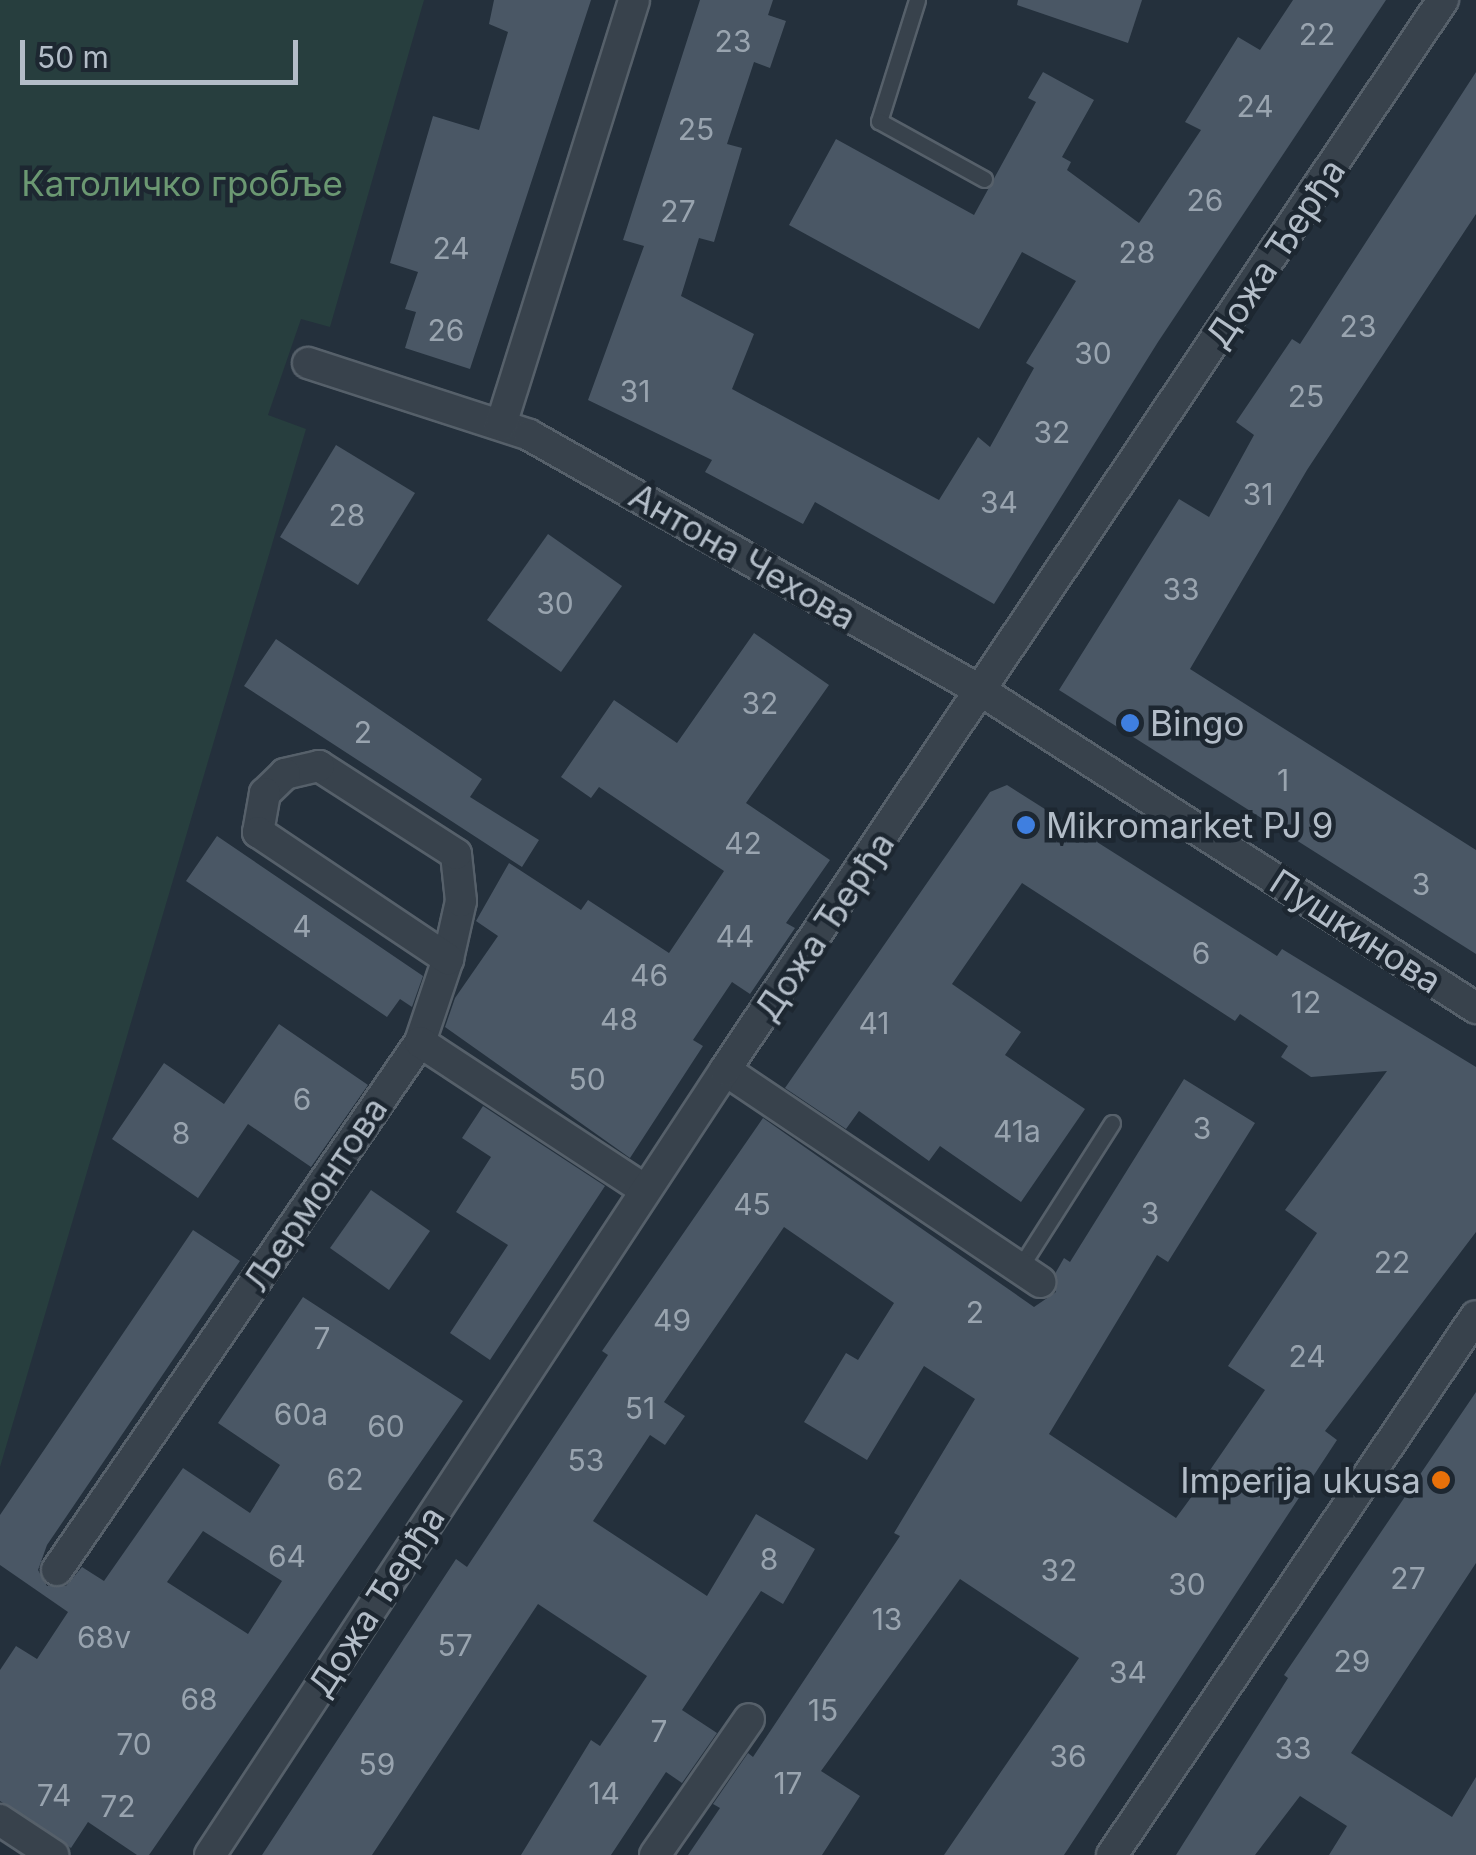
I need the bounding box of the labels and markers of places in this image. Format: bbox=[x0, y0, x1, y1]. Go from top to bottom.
place label: Bingo bbox=[1150, 702, 1245, 744]
marker: Bingo bbox=[1119, 712, 1141, 734]
place label: Mikromarket PJ 9 bbox=[1046, 804, 1334, 846]
marker: Mikromarket PJ 9 bbox=[1015, 814, 1037, 836]
place label: Imperija ukusa bbox=[1180, 1459, 1421, 1501]
marker: Imperija ukusa bbox=[1430, 1469, 1452, 1491]

